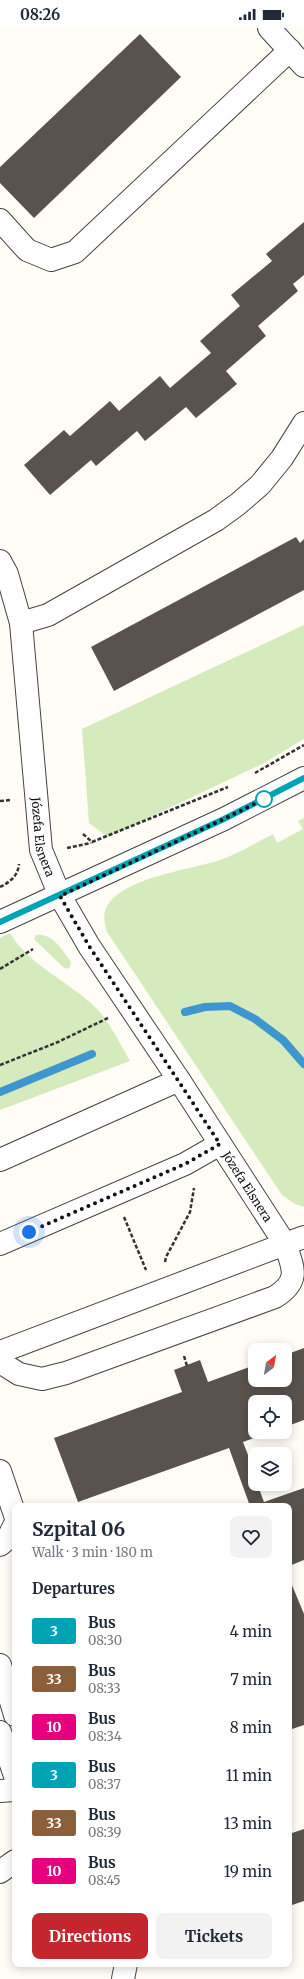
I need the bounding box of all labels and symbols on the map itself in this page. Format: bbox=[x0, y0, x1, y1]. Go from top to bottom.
unlabelled marker bbox=[255, 790, 273, 808]
street label: Józefa Elsnera bbox=[29, 795, 59, 879]
street label: Józefa Elsnera bbox=[219, 1147, 276, 1225]
your location bbox=[19, 1222, 39, 1242]
north arrow bbox=[248, 1343, 292, 1387]

